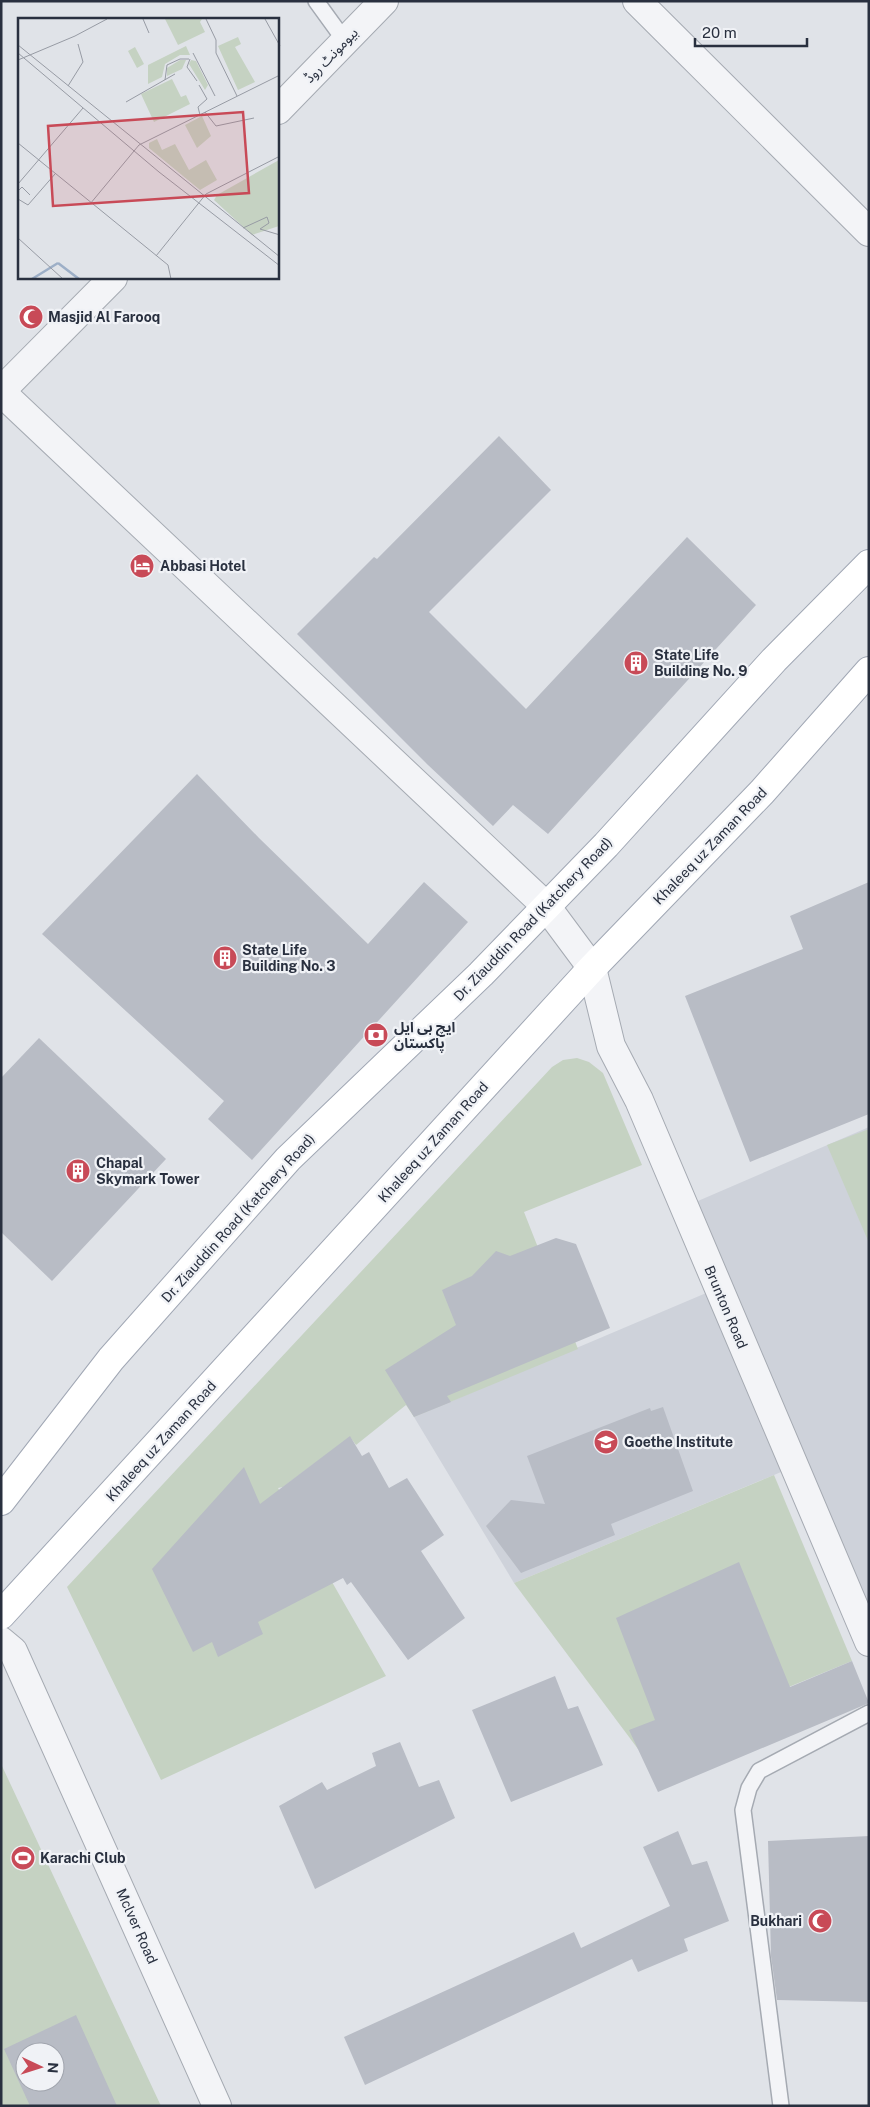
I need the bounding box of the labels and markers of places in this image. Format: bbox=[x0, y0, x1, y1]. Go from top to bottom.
mosque icon: Masjid Al Farooq bbox=[18, 304, 44, 330]
place label: Masjid Al Farooq bbox=[48, 309, 160, 325]
hotel icon: Abbasi Hotel bbox=[129, 553, 155, 579]
place label: Abbasi Hotel bbox=[160, 558, 246, 574]
place label: State Life Building No. 9 bbox=[654, 647, 747, 679]
building icon: State Life Building No. 9 bbox=[623, 650, 649, 676]
place label: State Life Building No. 3 bbox=[242, 942, 336, 974]
building icon: State Life Building No. 3 bbox=[212, 945, 238, 971]
place label: ایچ بی ایل پاکستان bbox=[394, 1019, 456, 1053]
bank icon: ایچ بی ایل پاکستان bbox=[363, 1022, 389, 1048]
place label: Chapal Skymark Tower bbox=[96, 1155, 200, 1187]
building icon: Chapal Skymark Tower bbox=[65, 1158, 91, 1184]
school or university icon: Goethe Institute bbox=[593, 1429, 619, 1455]
place label: Goethe Institute bbox=[624, 1434, 733, 1450]
sports icon: Karachi Club bbox=[10, 1845, 36, 1871]
place label: Karachi Club bbox=[40, 1850, 126, 1866]
mosque icon: Bukhari bbox=[807, 1908, 833, 1934]
place label: Bukhari bbox=[750, 1913, 802, 1929]

